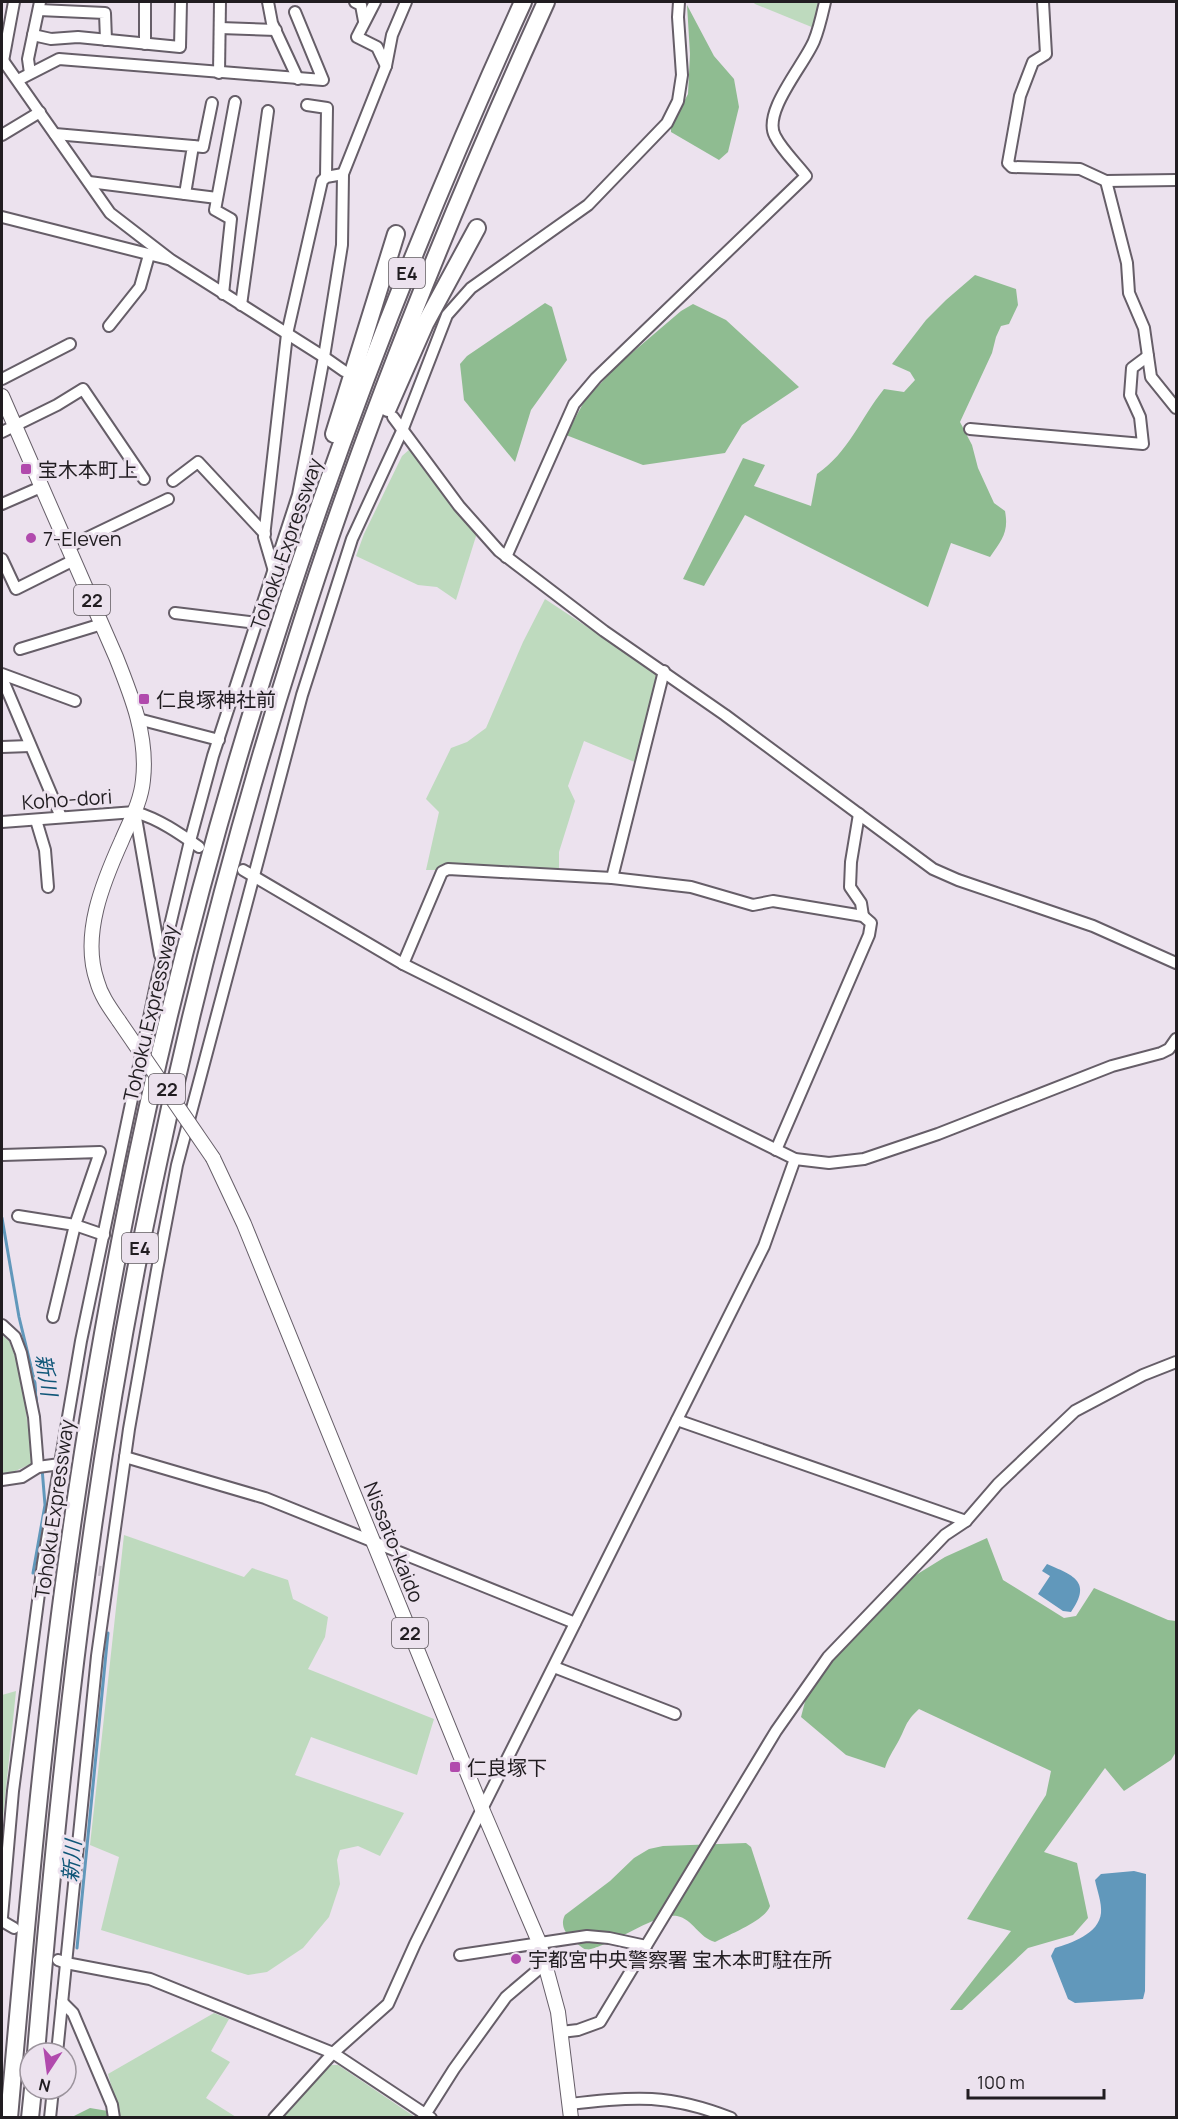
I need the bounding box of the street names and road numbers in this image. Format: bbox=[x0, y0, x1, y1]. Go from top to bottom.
road number: E4 bbox=[389, 258, 425, 288]
street label: Tohoku Expressway bbox=[244, 454, 328, 634]
road number: 22 bbox=[74, 585, 110, 615]
street label: Koho-dori bbox=[21, 782, 113, 816]
street label: Tohoku Expressway bbox=[117, 922, 184, 1104]
road number: 22 bbox=[149, 1074, 185, 1104]
road number: E4 bbox=[122, 1233, 158, 1263]
street label: Tohoku Expressway bbox=[28, 1417, 80, 1600]
street label: Nissato-kaido bbox=[358, 1478, 430, 1606]
road number: 22 bbox=[392, 1618, 428, 1648]

